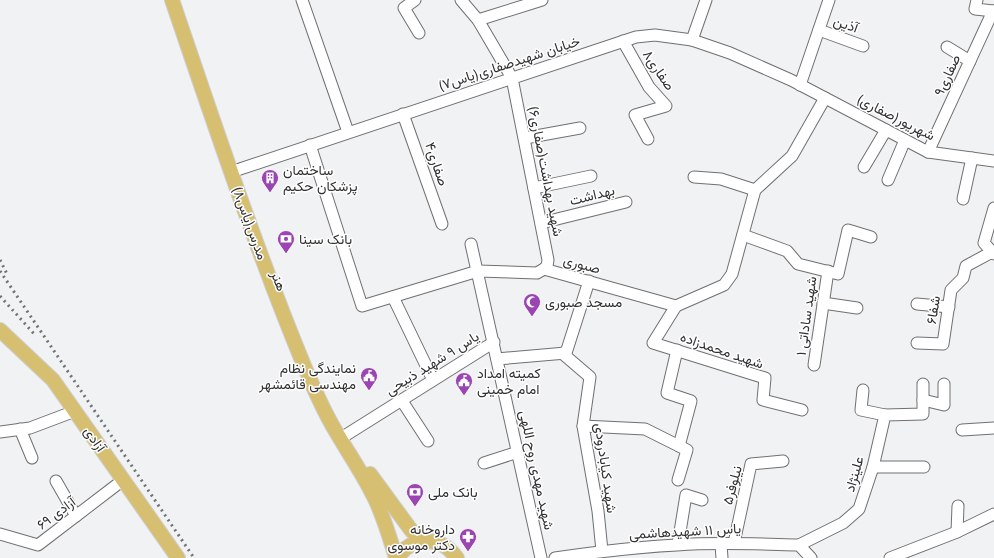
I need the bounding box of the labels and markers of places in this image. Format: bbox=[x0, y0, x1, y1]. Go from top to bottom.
place label: ساختمان پزشکان حکیم bbox=[283, 161, 358, 196]
building icon: ساختمان پزشکان حکیم bbox=[260, 168, 280, 193]
bank icon: بانک سینا bbox=[276, 229, 296, 254]
place label: بانک سینا bbox=[299, 230, 352, 249]
mosque icon: مسجد صبوری bbox=[522, 292, 542, 317]
place label: مسجد صبوری bbox=[545, 293, 622, 312]
place label: نمایندگی نظام مهندسی قائمشهر bbox=[258, 359, 356, 394]
place label: کمیته امداد امام خمینی bbox=[477, 364, 541, 399]
public building icon: نمایندگی نظام مهندسی قائمشهر bbox=[359, 366, 379, 391]
public building icon: کمیته امداد امام خمینی bbox=[454, 371, 474, 396]
bank icon: بانک ملی bbox=[405, 482, 425, 507]
place label: بانک ملی bbox=[428, 483, 478, 502]
place label: داروخانه دکتر موسوی bbox=[387, 520, 455, 555]
pharmacy icon: داروخانه دکتر موسوی bbox=[458, 527, 478, 552]

